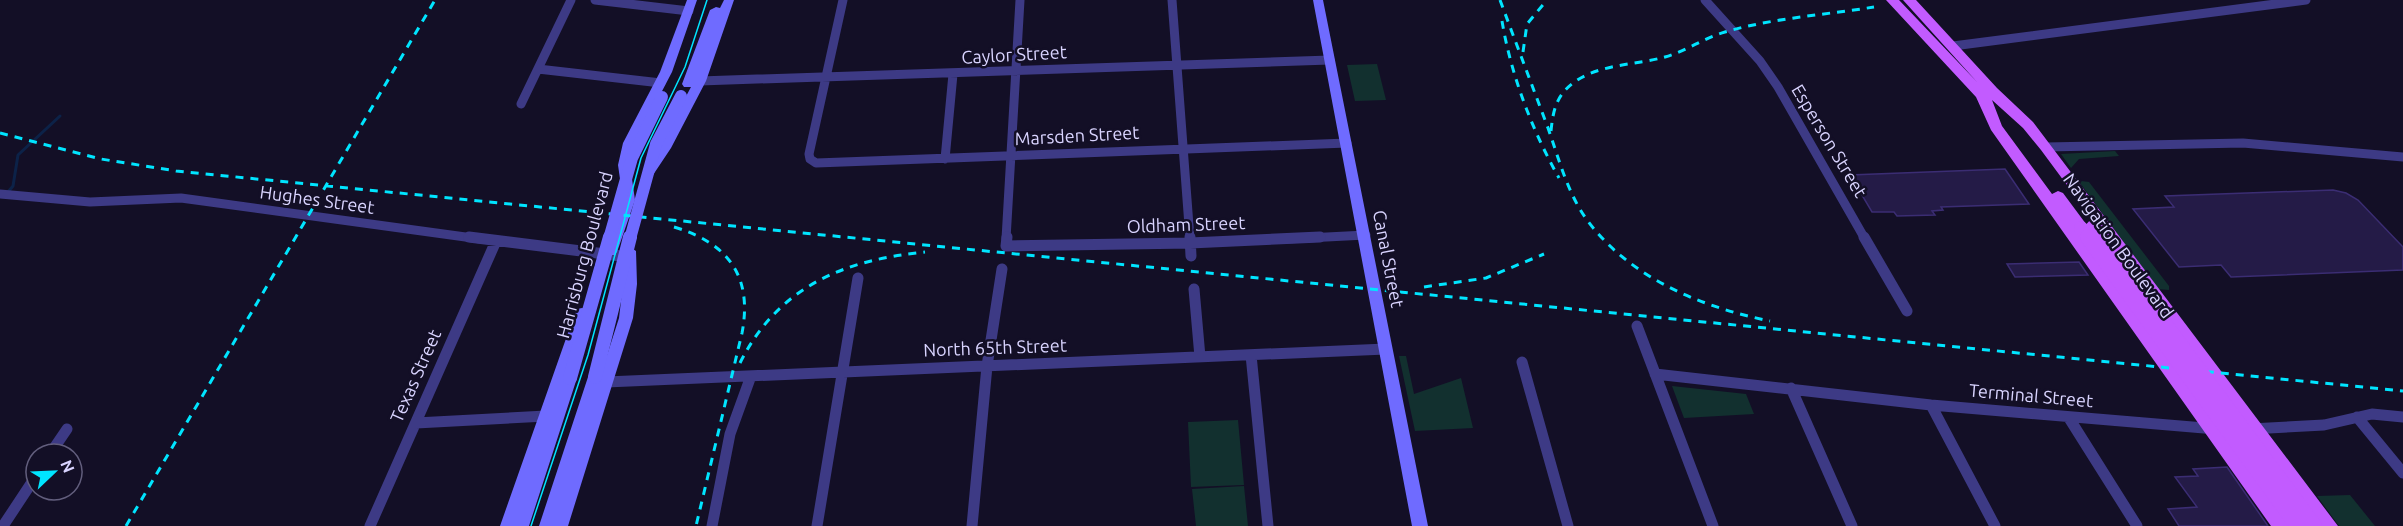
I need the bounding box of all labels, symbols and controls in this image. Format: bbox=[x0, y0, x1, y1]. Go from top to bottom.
street label: Caylor Street bbox=[961, 41, 1067, 67]
street label: Esperson Street bbox=[1788, 80, 1871, 201]
street label: Marsden Street bbox=[1014, 122, 1140, 148]
street label: Harrisburg Boulevard bbox=[552, 169, 616, 340]
street label: Navigation Boulevard bbox=[2060, 169, 2178, 321]
street label: Hughes Street bbox=[259, 181, 376, 217]
street label: Canal Street bbox=[1370, 208, 1408, 309]
street label: Oldham Street bbox=[1126, 212, 1246, 236]
street label: Texas Street bbox=[386, 326, 444, 425]
street label: North 65th Street bbox=[923, 334, 1067, 360]
street label: Terminal Street bbox=[1968, 380, 2094, 410]
north arrow bbox=[24, 442, 84, 502]
text: N bbox=[57, 457, 78, 475]

